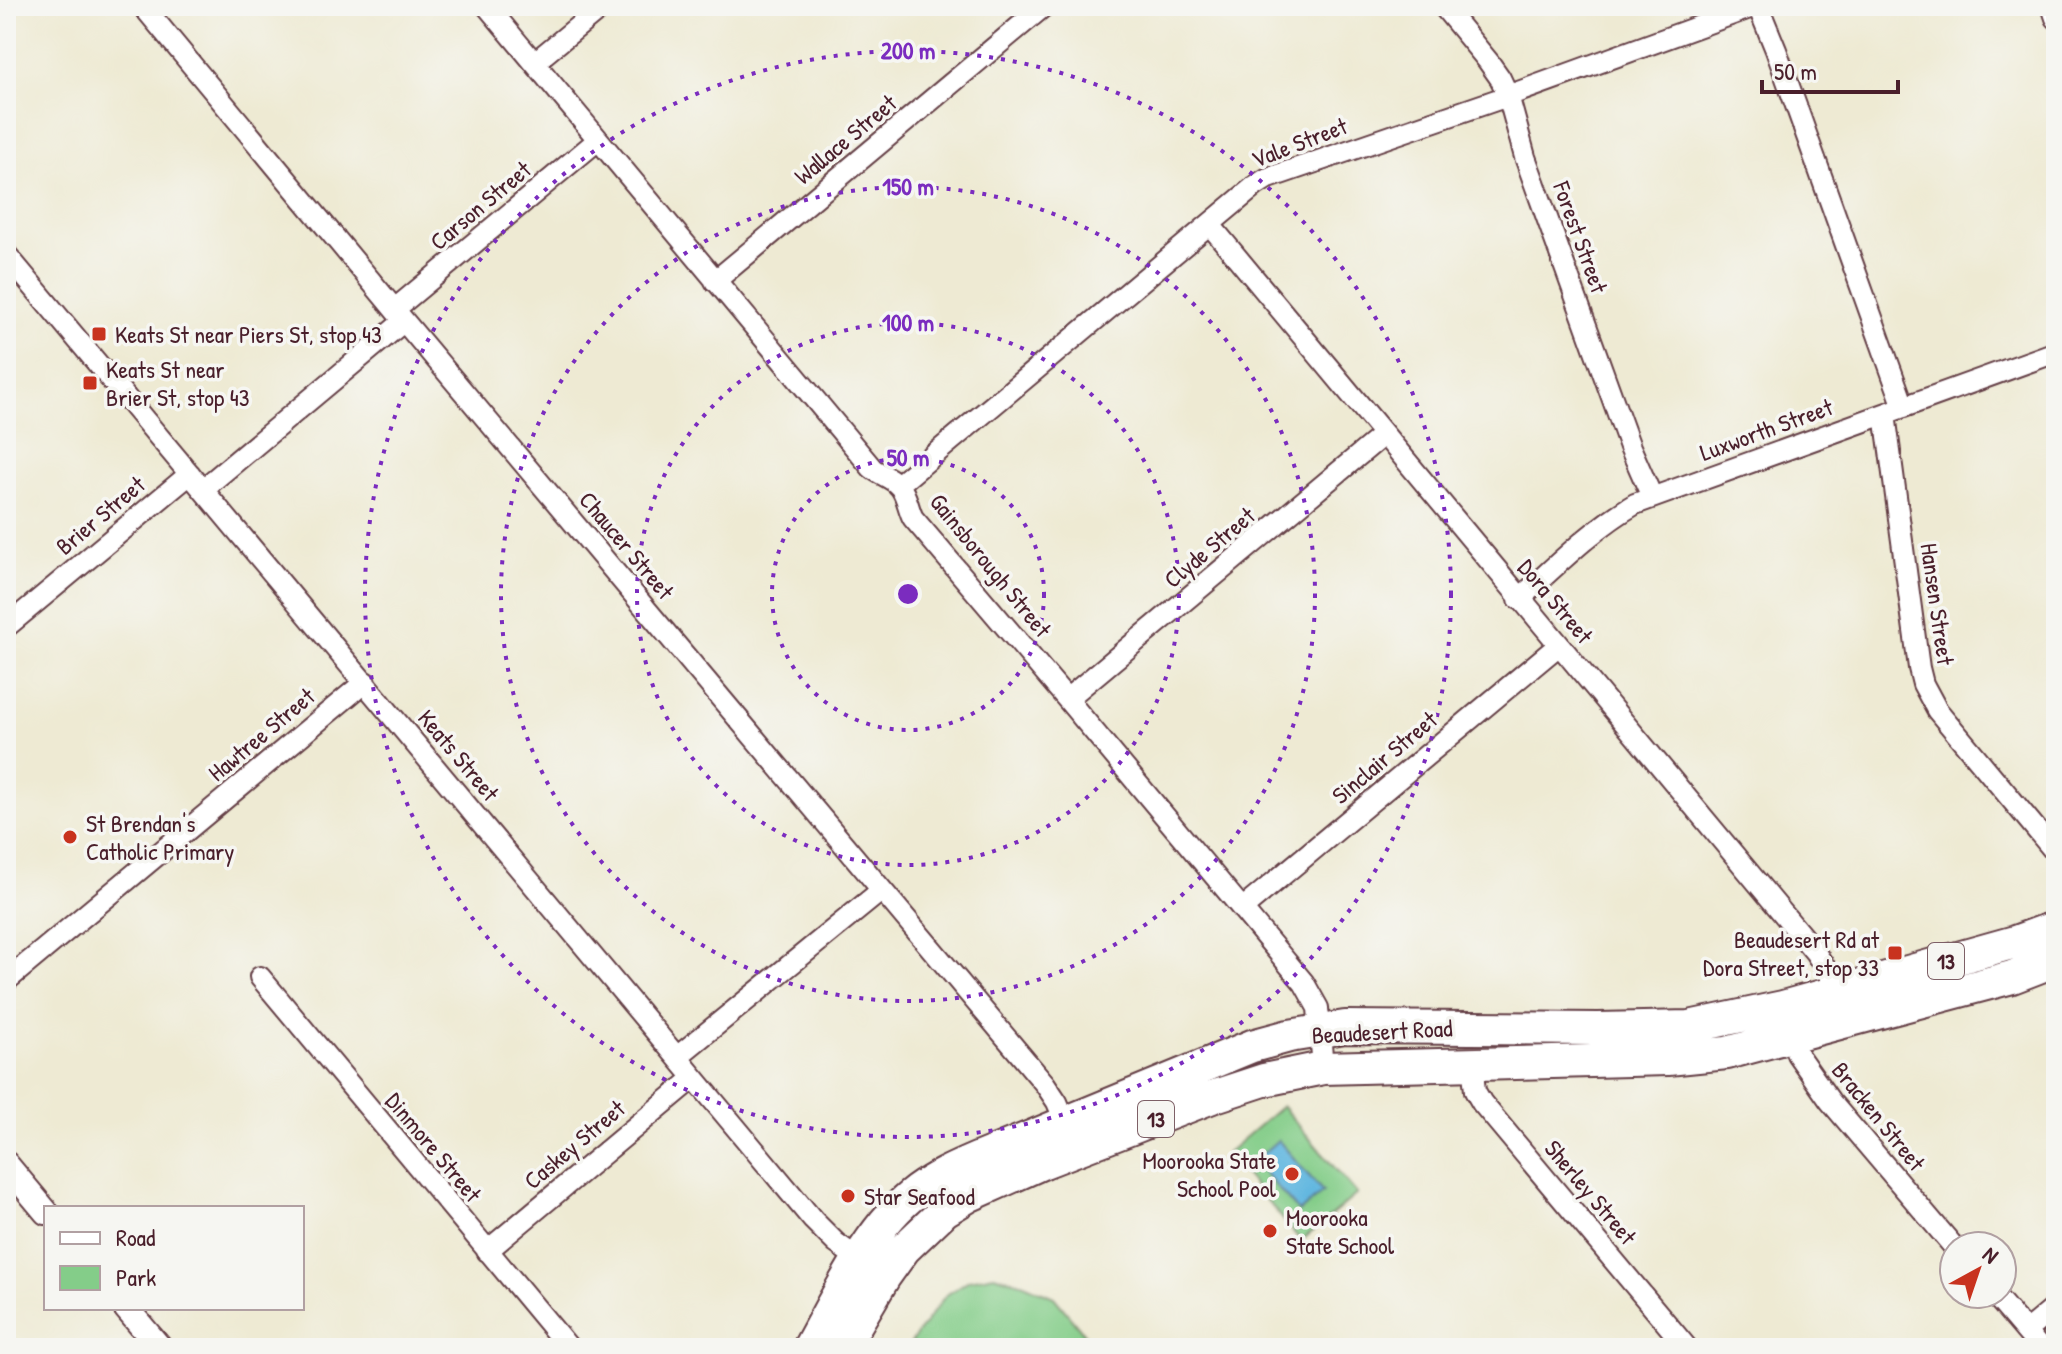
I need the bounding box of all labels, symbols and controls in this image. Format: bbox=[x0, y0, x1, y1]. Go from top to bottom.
text: 200 m bbox=[881, 34, 935, 66]
scale bar bbox=[1762, 44, 1898, 94]
text: 50 m bbox=[1774, 55, 1817, 87]
street label: Wallace Street bbox=[787, 86, 903, 191]
street label: Vale Street bbox=[1246, 109, 1352, 175]
street label: Carson Street bbox=[423, 153, 538, 257]
text: 150 m bbox=[882, 170, 934, 202]
street label: Forest Street bbox=[1546, 176, 1616, 298]
text: 100 m bbox=[882, 306, 934, 338]
place label: Keats St near Piers St, stop 43 bbox=[115, 318, 382, 350]
marker: Keats St near Piers St, stop 43 bbox=[90, 325, 108, 343]
place label: Keats St near Brier St, stop 43 bbox=[106, 353, 249, 413]
marker: Keats St near Brier St, stop 43 bbox=[81, 374, 99, 392]
street label: Luxworth Street bbox=[1695, 390, 1837, 468]
text: 50 m bbox=[887, 441, 929, 473]
street label: Brier Street bbox=[49, 468, 152, 562]
street label: Chaucer Street bbox=[572, 484, 682, 606]
street label: Gainsborough Street bbox=[923, 486, 1059, 644]
street label: Clyde Street bbox=[1157, 499, 1262, 595]
street label: Hansen Street bbox=[1914, 541, 1962, 668]
street label: Dora Street bbox=[1511, 552, 1601, 651]
centre of rings bbox=[894, 580, 922, 608]
street label: Hawtree Street bbox=[201, 680, 322, 788]
street label: Keats Street bbox=[411, 702, 507, 808]
street label: Sinclair Street bbox=[1325, 703, 1444, 811]
place label: St Brendan's Catholic Primary bbox=[86, 807, 234, 867]
marker: St Brendan's Catholic Primary bbox=[61, 828, 79, 846]
place label: Beaudesert Rd at Dora Street, stop 33 bbox=[1703, 923, 1880, 983]
road number: 13 bbox=[1928, 943, 1964, 979]
marker: Beaudesert Rd at Dora Street, stop 33 bbox=[1886, 944, 1904, 962]
street label: Beaudesert Road bbox=[1311, 1011, 1453, 1051]
street label: Bracken Street bbox=[1825, 1055, 1933, 1178]
street label: Dinmore Street bbox=[379, 1085, 490, 1209]
street label: Caskey Street bbox=[517, 1092, 632, 1196]
road number: 13 bbox=[1138, 1101, 1174, 1137]
street label: Sherley Street bbox=[1538, 1133, 1645, 1252]
place label: Moorooka State School Pool bbox=[1142, 1144, 1277, 1204]
marker: Moorooka State School Pool bbox=[1283, 1165, 1301, 1183]
place label: Star Seafood bbox=[864, 1180, 975, 1212]
marker: Star Seafood bbox=[839, 1187, 857, 1205]
place label: Moorooka State School bbox=[1286, 1201, 1395, 1261]
legend bbox=[44, 1206, 304, 1310]
text: Road bbox=[116, 1221, 155, 1253]
marker: Moorooka State School bbox=[1261, 1222, 1279, 1240]
north arrow bbox=[1938, 1230, 2018, 1310]
text: N bbox=[1977, 1239, 2005, 1270]
text: Park bbox=[116, 1261, 156, 1293]

